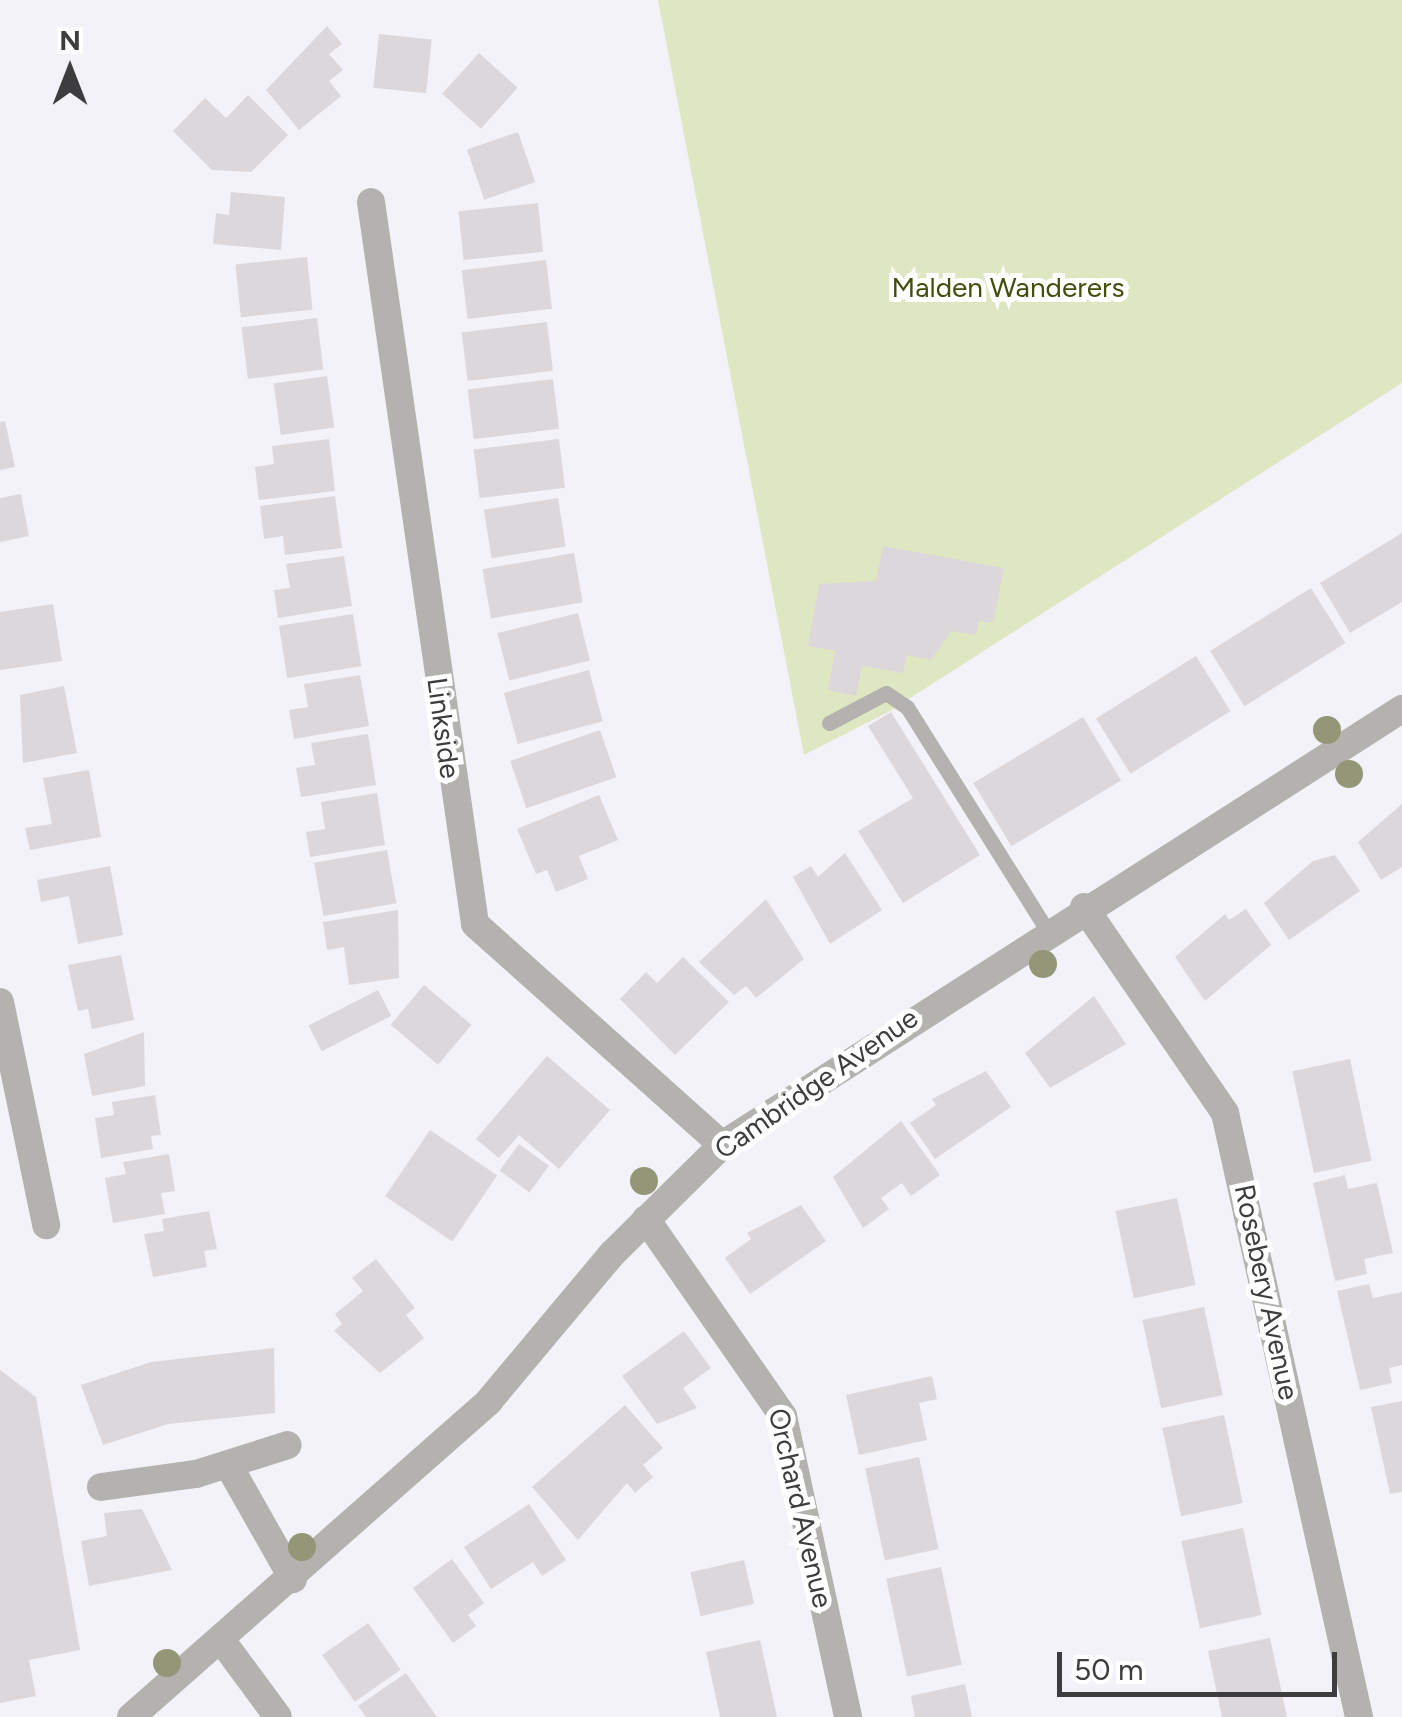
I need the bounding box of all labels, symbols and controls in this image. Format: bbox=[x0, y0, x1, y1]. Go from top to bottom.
north arrow bbox=[20, 20, 120, 120]
text: N bbox=[59, 23, 81, 57]
park label: Malden Wanderers bbox=[892, 270, 1124, 304]
street label: Linkside bbox=[420, 675, 468, 781]
street label: Cambridge Avenue bbox=[708, 1000, 924, 1166]
street label: Rosebery Avenue bbox=[1228, 1181, 1306, 1403]
street label: Orchard Avenue bbox=[762, 1405, 840, 1611]
scale bar bbox=[1062, 1632, 1342, 1694]
text: 50 m bbox=[1074, 1651, 1143, 1688]

